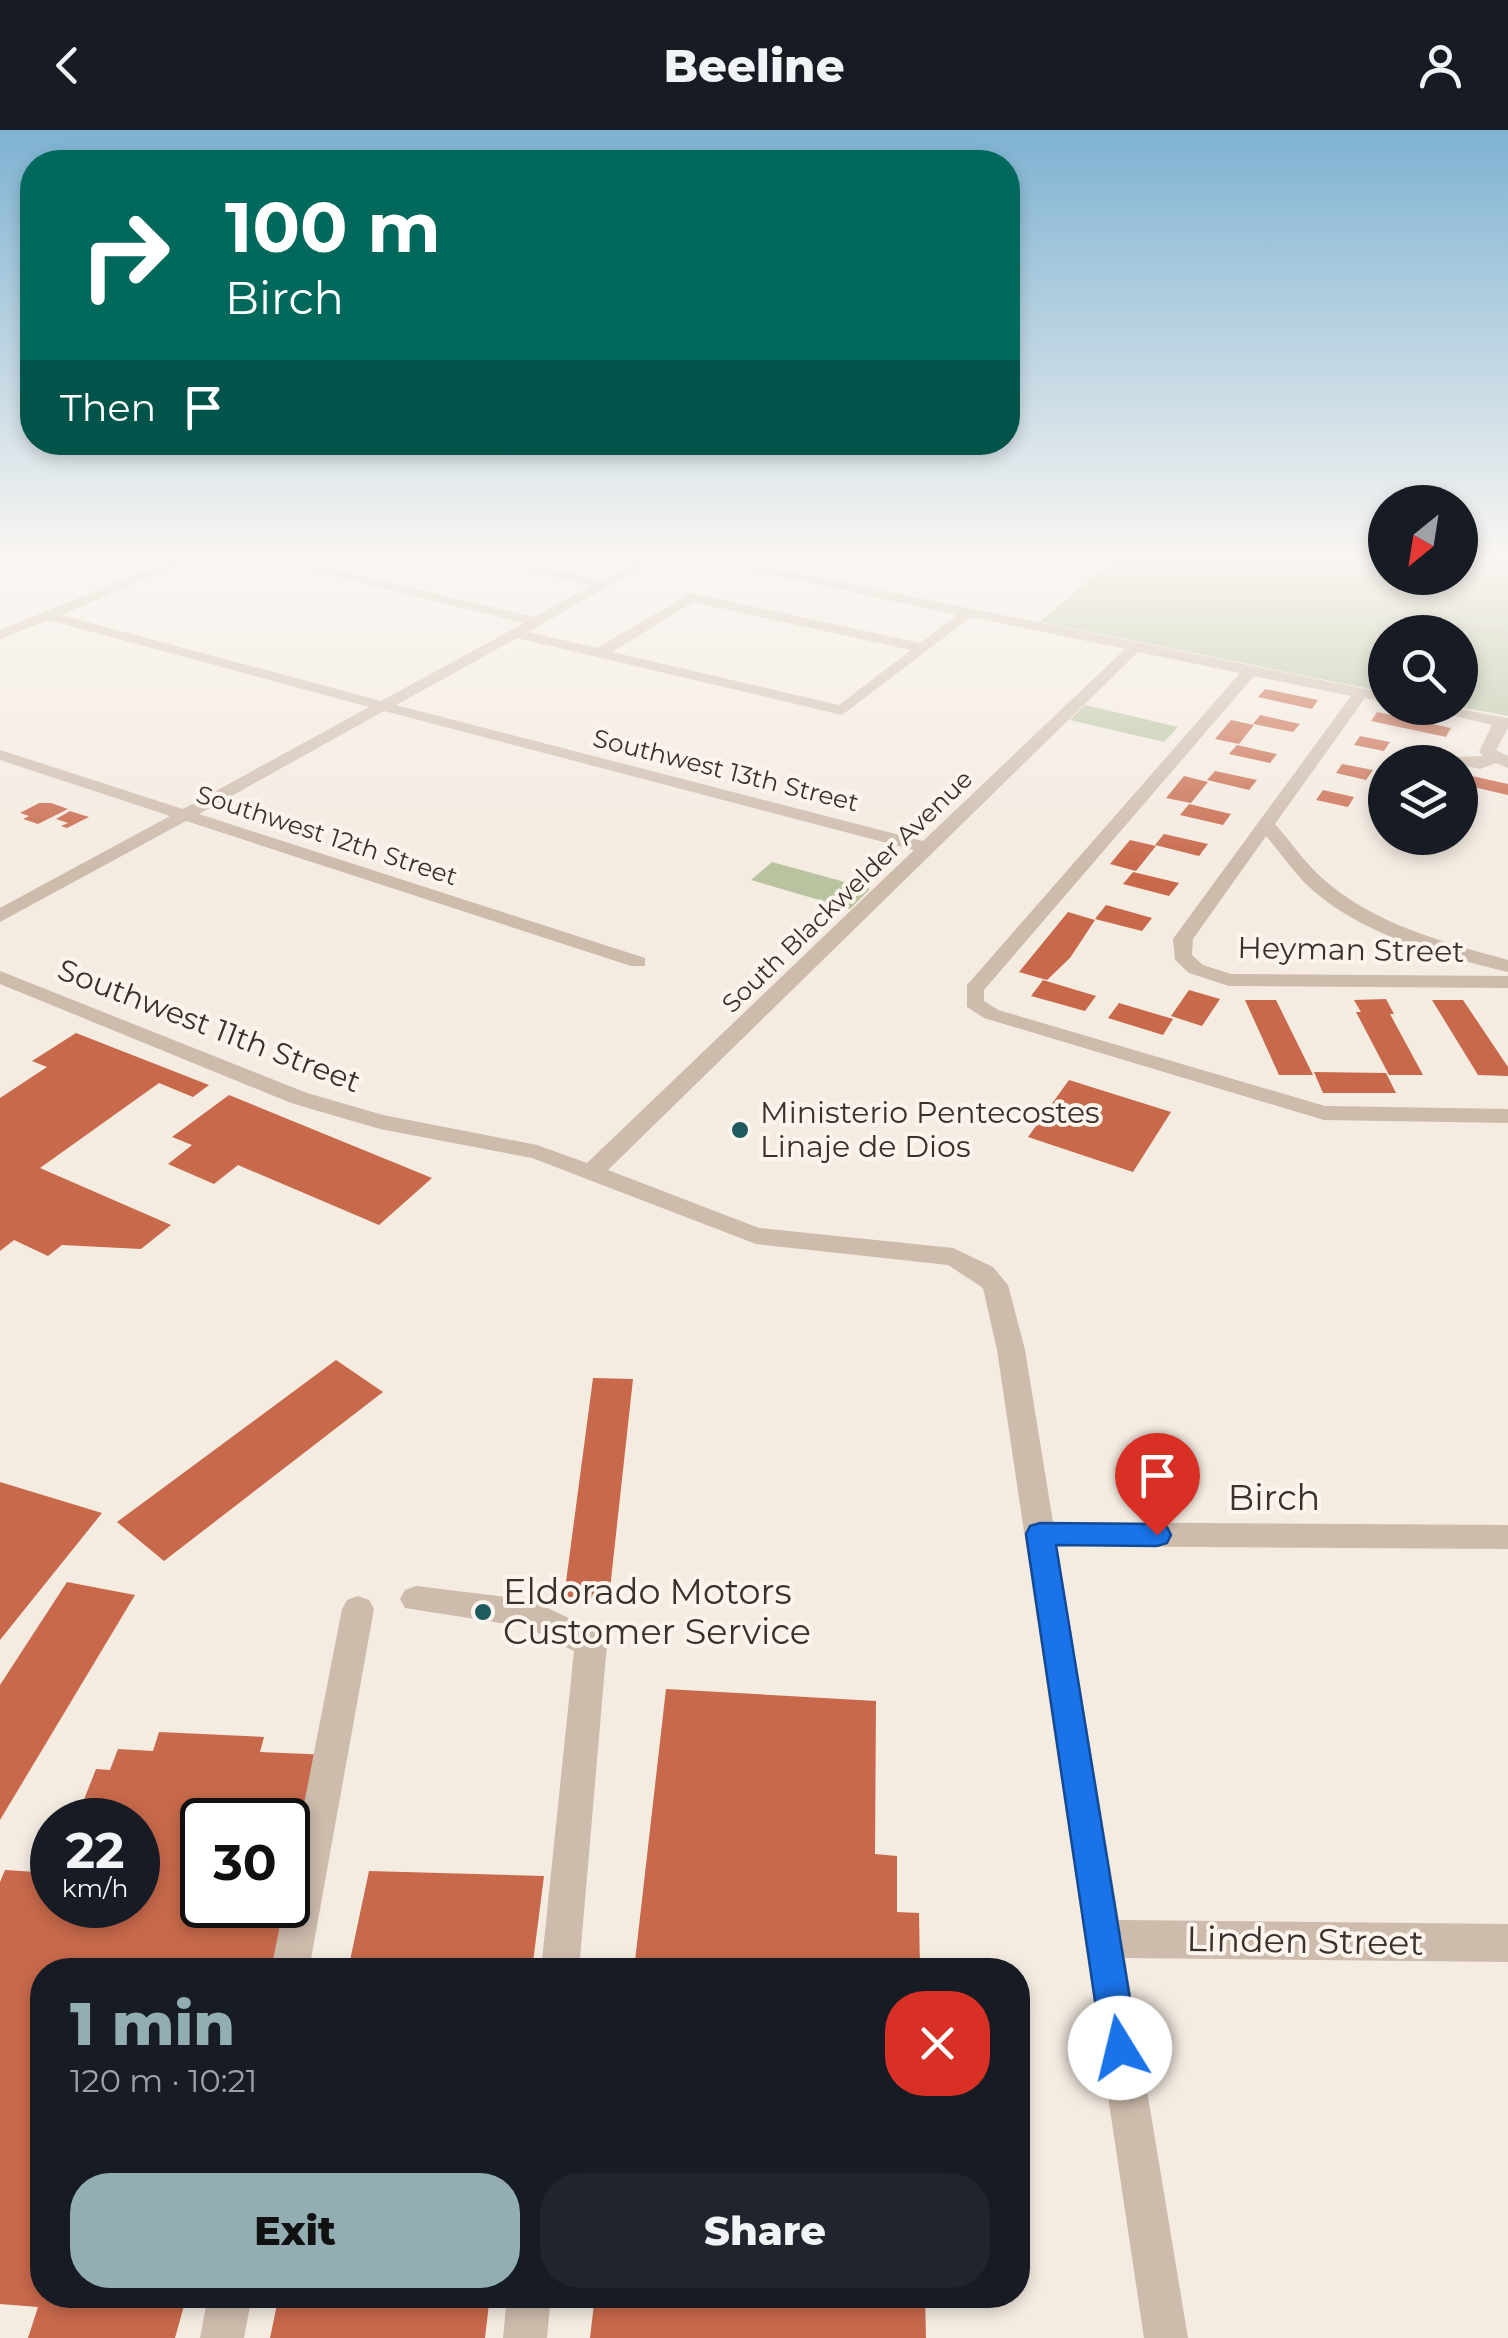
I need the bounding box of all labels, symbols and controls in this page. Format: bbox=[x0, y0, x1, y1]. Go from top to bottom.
icon: back bbox=[40, 38, 95, 93]
text: Beeline bbox=[663, 38, 845, 93]
icon: person bbox=[1413, 38, 1468, 93]
text: 100 m bbox=[225, 184, 441, 270]
icon: right bbox=[60, 190, 190, 320]
text: Birch bbox=[225, 270, 344, 325]
icon: arrive bbox=[176, 380, 231, 435]
text: Then bbox=[60, 384, 156, 431]
north arrow bbox=[1368, 485, 1478, 595]
map controls bbox=[1368, 485, 1478, 855]
button: search bbox=[1368, 615, 1478, 725]
street label: Southwest 13th Street bbox=[590, 722, 862, 818]
button: layers bbox=[1368, 745, 1478, 855]
street label: South Blackwelder Avenue bbox=[716, 763, 978, 1019]
street label: Southwest 12th Street bbox=[193, 779, 461, 891]
street label: Heyman Street bbox=[1237, 929, 1465, 970]
street label: Southwest 11th Street bbox=[53, 951, 366, 1100]
place label: Ministerio Pentecostes Linaje de Dios bbox=[760, 1094, 1100, 1165]
marker: Ministerio Pentecostes Linaje de Dios bbox=[729, 1119, 751, 1141]
pin bbox=[1115, 1433, 1200, 1536]
icon: arrive bbox=[1130, 1448, 1185, 1503]
street label: Birch bbox=[1228, 1476, 1320, 1519]
place label: Eldorado Motors Customer Service bbox=[503, 1570, 811, 1653]
marker: Eldorado Motors Customer Service bbox=[472, 1601, 494, 1623]
speed limit sign: 30 bbox=[180, 1798, 310, 1928]
text: 22 bbox=[66, 1820, 125, 1881]
text: km/h bbox=[62, 1873, 128, 1903]
street label: Linden Street bbox=[1186, 1917, 1424, 1964]
text: 1 min bbox=[70, 1987, 235, 2060]
button: close bbox=[885, 1991, 990, 2096]
position arrow bbox=[1068, 1996, 1172, 2100]
text: 120 m · 10:21 bbox=[70, 2061, 257, 2100]
button: Exit bbox=[70, 2173, 520, 2288]
button: Share bbox=[540, 2173, 990, 2288]

